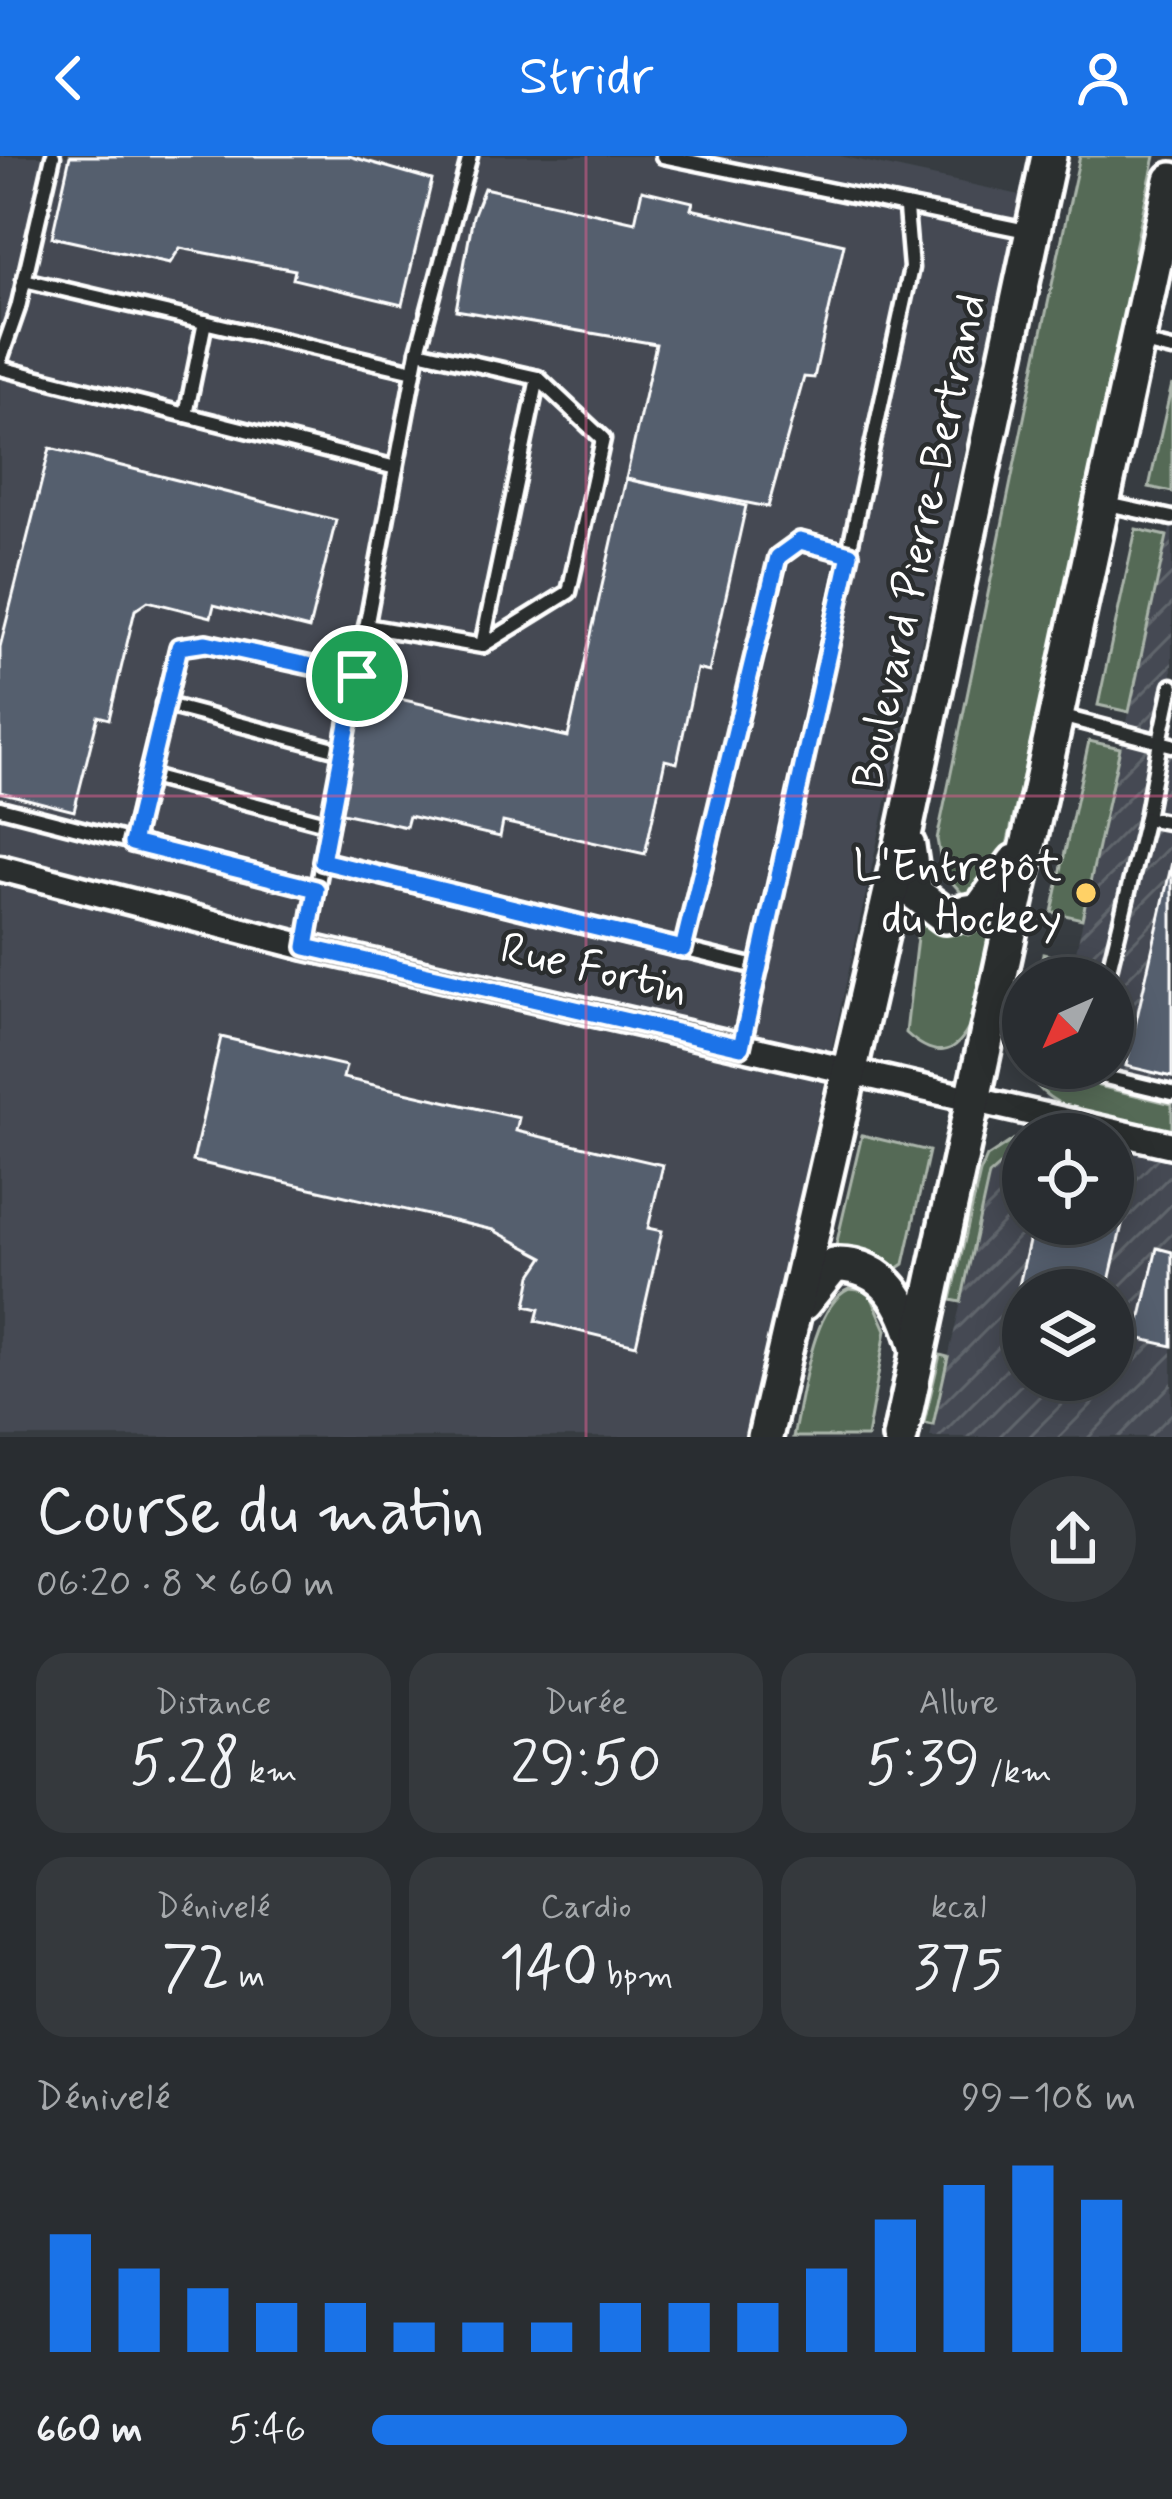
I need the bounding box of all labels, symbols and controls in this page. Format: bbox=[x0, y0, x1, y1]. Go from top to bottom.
text: Stridr bbox=[519, 43, 653, 114]
icon: back bbox=[36, 45, 102, 111]
icon: person bbox=[1070, 45, 1136, 111]
street label: Boulevard Pierre-Bertrand bbox=[840, 289, 1002, 795]
pin bbox=[306, 625, 408, 727]
icon: arrive bbox=[324, 643, 390, 709]
place label: L'Entrepôt du Hockey bbox=[854, 838, 1062, 949]
marker: L'Entrepôt du Hockey bbox=[1073, 880, 1099, 906]
street label: Rue Fortin bbox=[494, 920, 694, 1020]
north arrow bbox=[1002, 957, 1134, 1089]
map controls bbox=[1002, 957, 1134, 1401]
button: locate bbox=[1002, 1113, 1134, 1245]
button: layers bbox=[1002, 1269, 1134, 1401]
text: Course du matin bbox=[36, 1471, 485, 1557]
button: share bbox=[1010, 1476, 1136, 1602]
text: 06:20 · 8 × 660 m bbox=[36, 1559, 335, 1610]
text: Distance bbox=[155, 1682, 271, 1726]
text: Durée bbox=[544, 1682, 628, 1726]
text: Allure bbox=[919, 1682, 998, 1726]
text: 5.28 bbox=[129, 1726, 240, 1805]
text: 29:50 bbox=[510, 1726, 662, 1805]
text: 5:39 bbox=[865, 1726, 980, 1805]
text: km bbox=[240, 1751, 297, 1795]
text: /km bbox=[980, 1751, 1052, 1795]
text: Dénivelé bbox=[156, 1886, 270, 1930]
text: Cardio bbox=[540, 1886, 632, 1930]
text: kcal bbox=[931, 1886, 986, 1930]
text: 72 bbox=[162, 1930, 230, 2009]
text: 140 bbox=[499, 1930, 598, 2009]
text: 375 bbox=[913, 1930, 1004, 2009]
text: m bbox=[230, 1955, 265, 1999]
text: bpm bbox=[598, 1955, 673, 1999]
text: Dénivelé bbox=[36, 2073, 170, 2124]
text: 99–108 m bbox=[961, 2073, 1136, 2124]
text: 660 m bbox=[36, 2405, 143, 2456]
text: 5:46 bbox=[228, 2405, 306, 2456]

